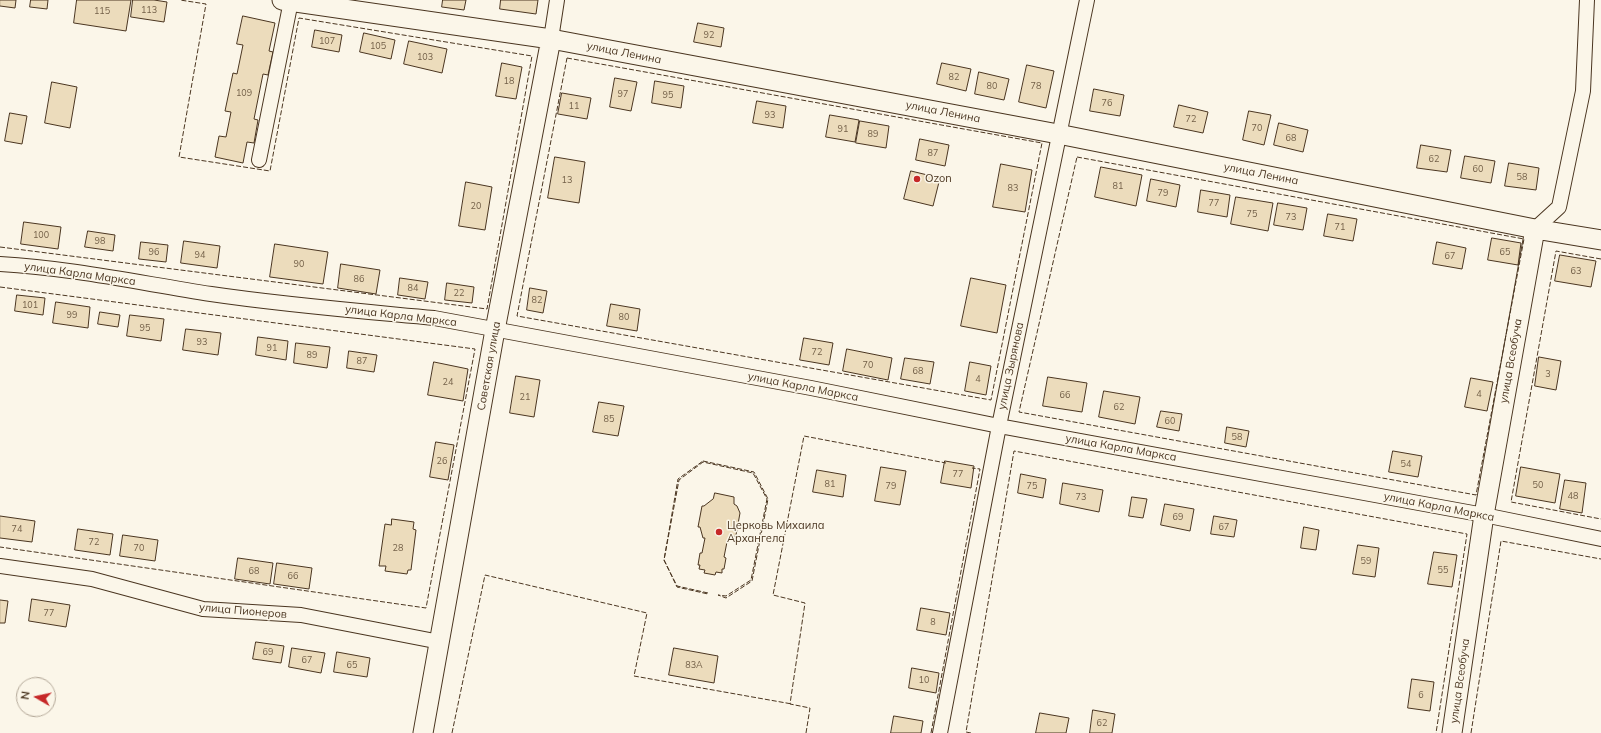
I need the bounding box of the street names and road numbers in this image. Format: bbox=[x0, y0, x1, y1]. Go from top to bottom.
street label: улица Ленина bbox=[586, 39, 662, 67]
street label: улица Ленина bbox=[905, 98, 981, 126]
street label: улица Ленина bbox=[1223, 160, 1299, 188]
street label: улица Карла Маркса bbox=[23, 260, 137, 288]
street label: улица Карла Маркса bbox=[344, 303, 458, 329]
street label: улица Всеобуча bbox=[1497, 318, 1525, 404]
street label: Советская улица bbox=[475, 320, 503, 412]
street label: улица Зырянова bbox=[995, 321, 1027, 411]
street label: улица Карла Маркса bbox=[747, 370, 859, 404]
street label: улица Карла Маркса bbox=[1064, 432, 1178, 464]
street label: улица Карла Маркса bbox=[1383, 490, 1495, 524]
street label: улица Пионеров bbox=[198, 601, 288, 621]
street label: улица Всеобуча bbox=[1448, 638, 1472, 724]

